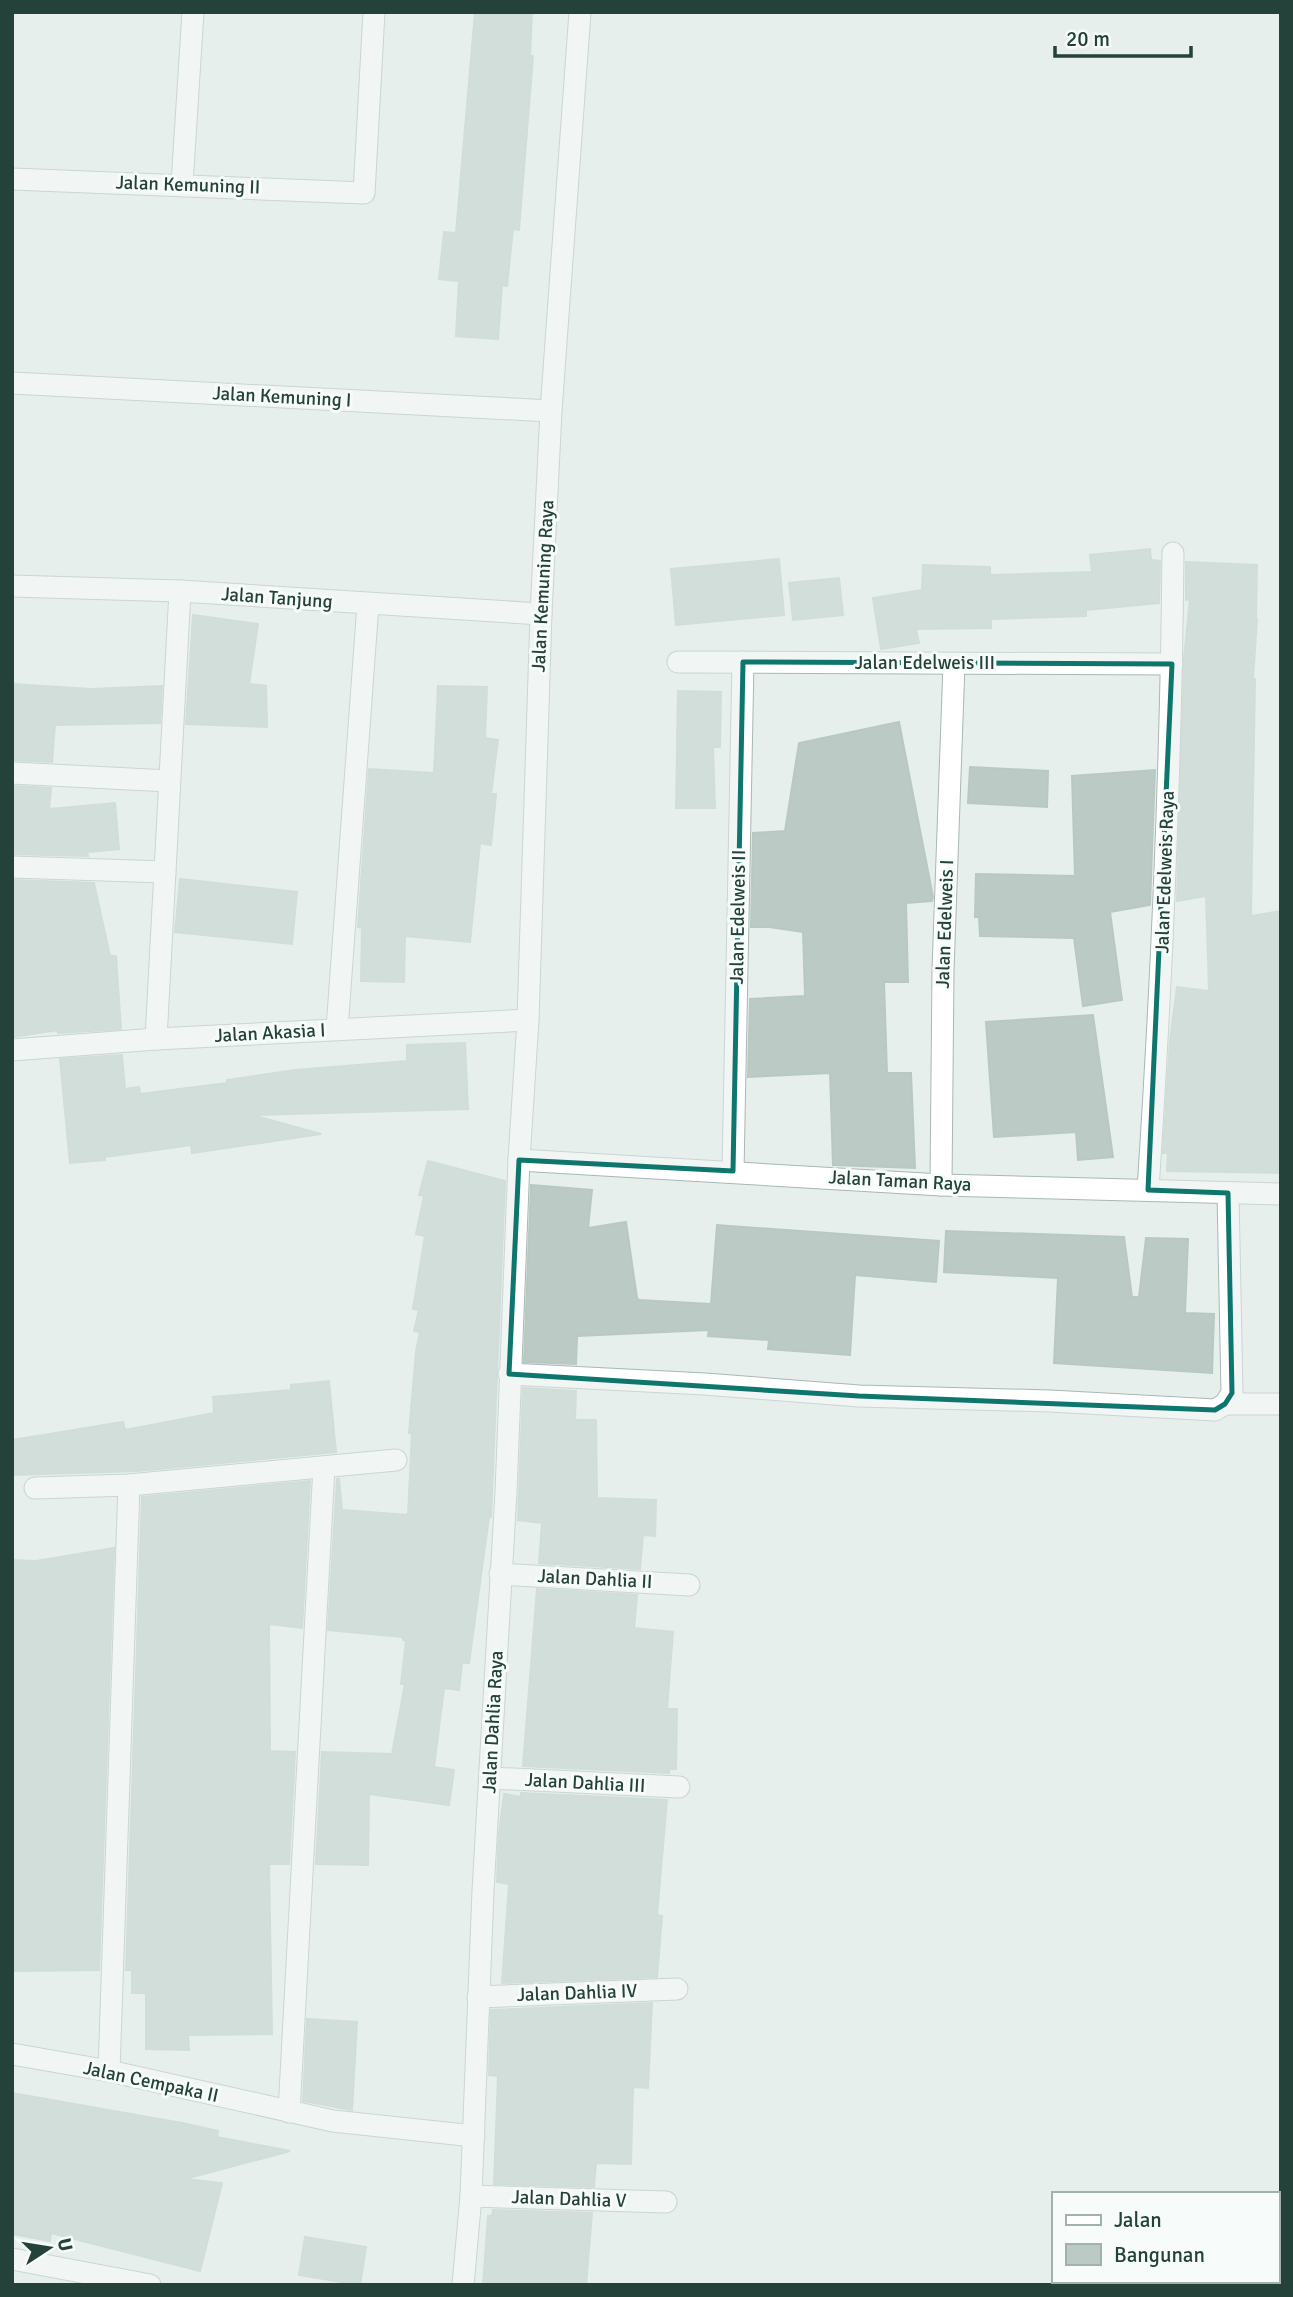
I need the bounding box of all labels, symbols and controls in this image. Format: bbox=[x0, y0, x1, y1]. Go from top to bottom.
scale bar bbox=[1055, 14, 1192, 58]
text: 20 m bbox=[1066, 26, 1110, 52]
street label: Jalan Kemuning II bbox=[115, 170, 261, 200]
street label: Jalan Kemuning I bbox=[212, 381, 352, 413]
street label: Jalan Kemuning Raya bbox=[527, 499, 559, 673]
street label: Jalan Tanjung bbox=[221, 582, 333, 614]
street label: Jalan Edelweis III bbox=[855, 651, 995, 675]
street label: Jalan Edelweis Raya bbox=[1150, 790, 1180, 954]
street label: Jalan Edelweis II bbox=[725, 849, 751, 985]
street label: Jalan Edelweis I bbox=[931, 859, 959, 989]
street label: Jalan Akasia I bbox=[214, 1018, 326, 1048]
street label: Jalan Taman Raya bbox=[828, 1165, 972, 1197]
street label: Jalan Dahlia II bbox=[537, 1564, 653, 1594]
street label: Jalan Dahlia Raya bbox=[477, 1650, 509, 1794]
street label: Jalan Dahlia III bbox=[524, 1768, 646, 1798]
street label: Jalan Dahlia IV bbox=[516, 1979, 638, 2007]
street label: Jalan Cempaka II bbox=[81, 2056, 221, 2108]
street label: Jalan Dahlia V bbox=[511, 2185, 627, 2213]
legend bbox=[1052, 2192, 1279, 2283]
text: Jalan bbox=[1114, 2207, 1162, 2233]
north arrow bbox=[14, 2213, 84, 2283]
text: U bbox=[52, 2236, 78, 2253]
text: Bangunan bbox=[1114, 2242, 1205, 2268]

